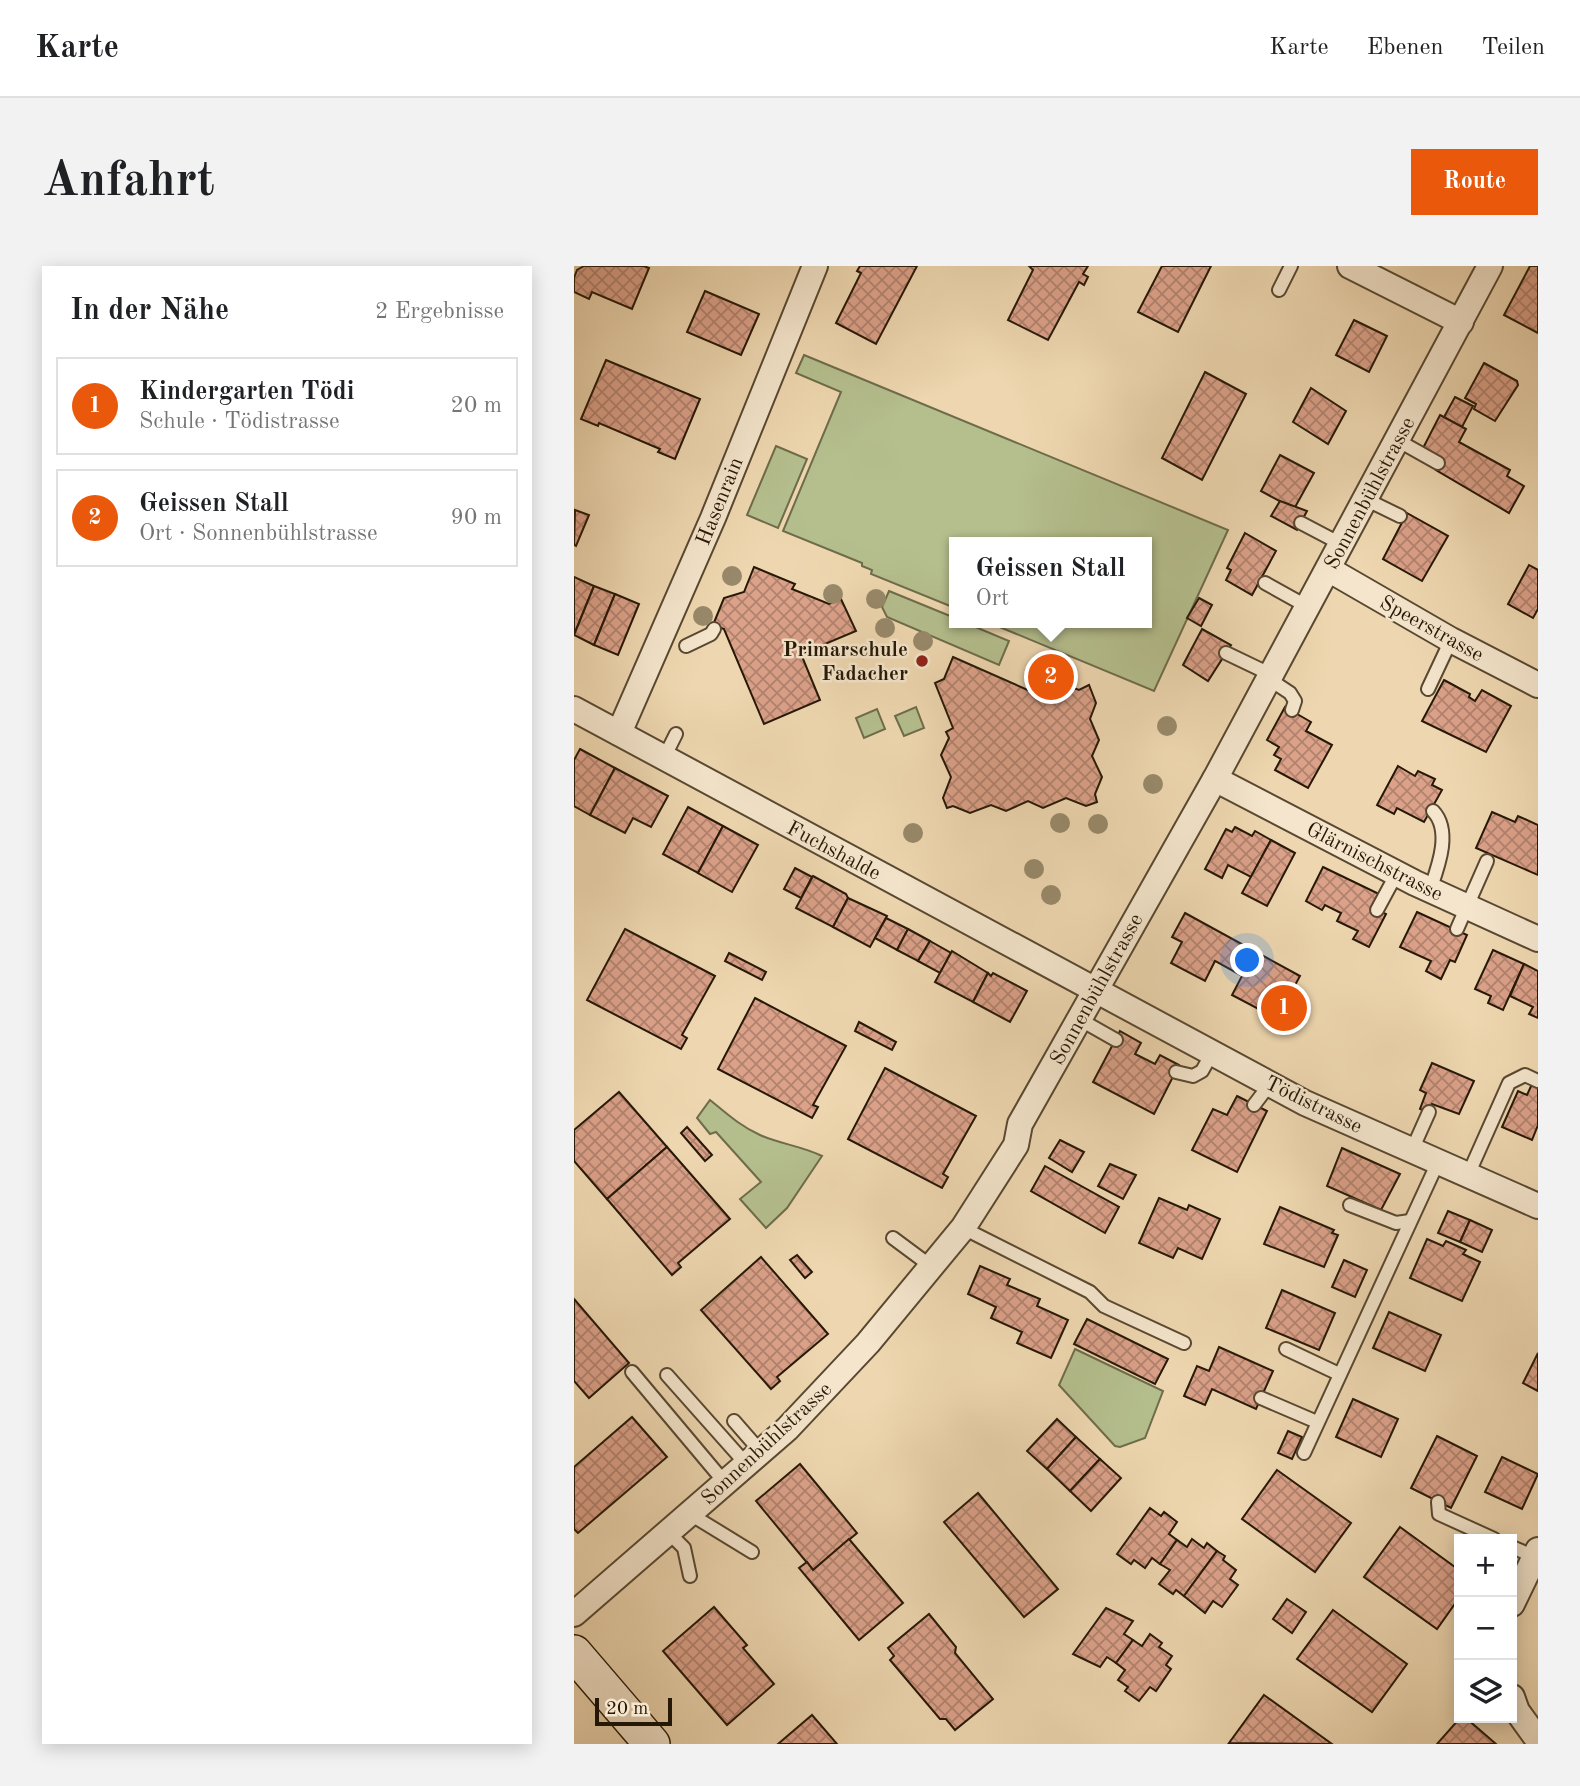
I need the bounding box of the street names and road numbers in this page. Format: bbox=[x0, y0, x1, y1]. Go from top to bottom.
street label: Sonnenbühlstrasse bbox=[1321, 414, 1419, 573]
street label: Hasenrain bbox=[693, 455, 748, 549]
street label: Speerstrasse bbox=[1376, 592, 1487, 666]
street label: Fuchshalde bbox=[783, 818, 884, 885]
street label: Glärnischstrasse bbox=[1303, 819, 1446, 906]
street label: Sonnenbühlstrasse bbox=[1047, 911, 1148, 1069]
street label: Tödistrasse bbox=[1261, 1073, 1365, 1138]
street label: Sonnenbühlstrasse bbox=[698, 1379, 836, 1510]

